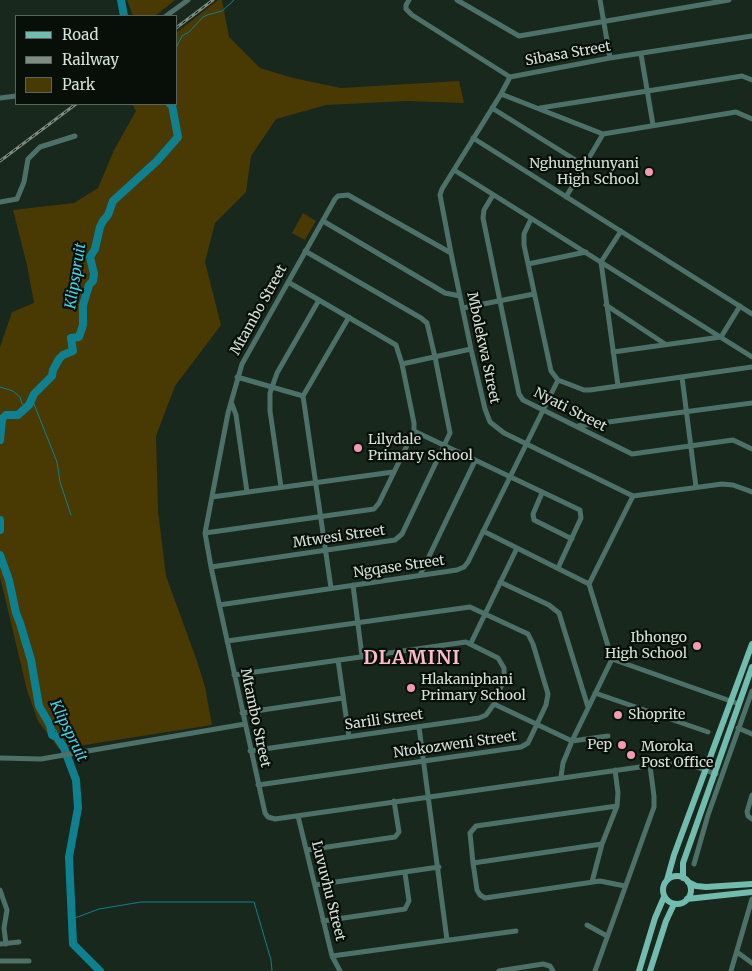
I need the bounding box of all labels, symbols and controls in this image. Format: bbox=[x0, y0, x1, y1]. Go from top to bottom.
legend bbox=[15, 15, 178, 105]
text: Road bbox=[62, 25, 98, 44]
street label: Sibasa Street bbox=[524, 38, 612, 70]
text: Railway bbox=[62, 50, 119, 69]
text: Park bbox=[62, 75, 95, 94]
place label: Nghunghunyani High School bbox=[529, 156, 639, 188]
marker: Nghunghunyani High School bbox=[643, 166, 655, 178]
water label: Klipspruit bbox=[62, 242, 90, 310]
street label: Mtambo Street bbox=[227, 262, 291, 358]
street label: Mbolekwa Street bbox=[463, 291, 503, 405]
street label: Nyati Street bbox=[531, 384, 609, 436]
place label: Lilydale Primary School bbox=[368, 432, 473, 464]
marker: Lilydale Primary School bbox=[352, 442, 364, 454]
street label: Mtwesi Street bbox=[292, 522, 386, 552]
street label: Ngqase Street bbox=[352, 552, 446, 582]
place label: Ibhongo High School bbox=[605, 630, 687, 662]
marker: Ibhongo High School bbox=[691, 640, 703, 652]
district label: DLAMINI bbox=[362, 648, 462, 670]
street label: Mtambo Street bbox=[236, 667, 274, 769]
place label: Hlakaniphani Primary School bbox=[421, 672, 526, 704]
marker: Hlakaniphani Primary School bbox=[405, 682, 417, 694]
water label: Klipspruit bbox=[45, 697, 91, 765]
street label: Sarili Street bbox=[344, 706, 424, 734]
place label: Shoprite bbox=[628, 707, 685, 723]
marker: Shoprite bbox=[612, 709, 624, 721]
street label: Ntokozweni Street bbox=[392, 728, 518, 762]
place label: Pep bbox=[587, 737, 612, 753]
marker: Pep bbox=[616, 739, 628, 751]
place label: Moroka Post Office bbox=[641, 739, 713, 772]
marker: Moroka Post Office bbox=[625, 749, 637, 761]
street label: Luvuvhu Street bbox=[307, 839, 349, 943]

